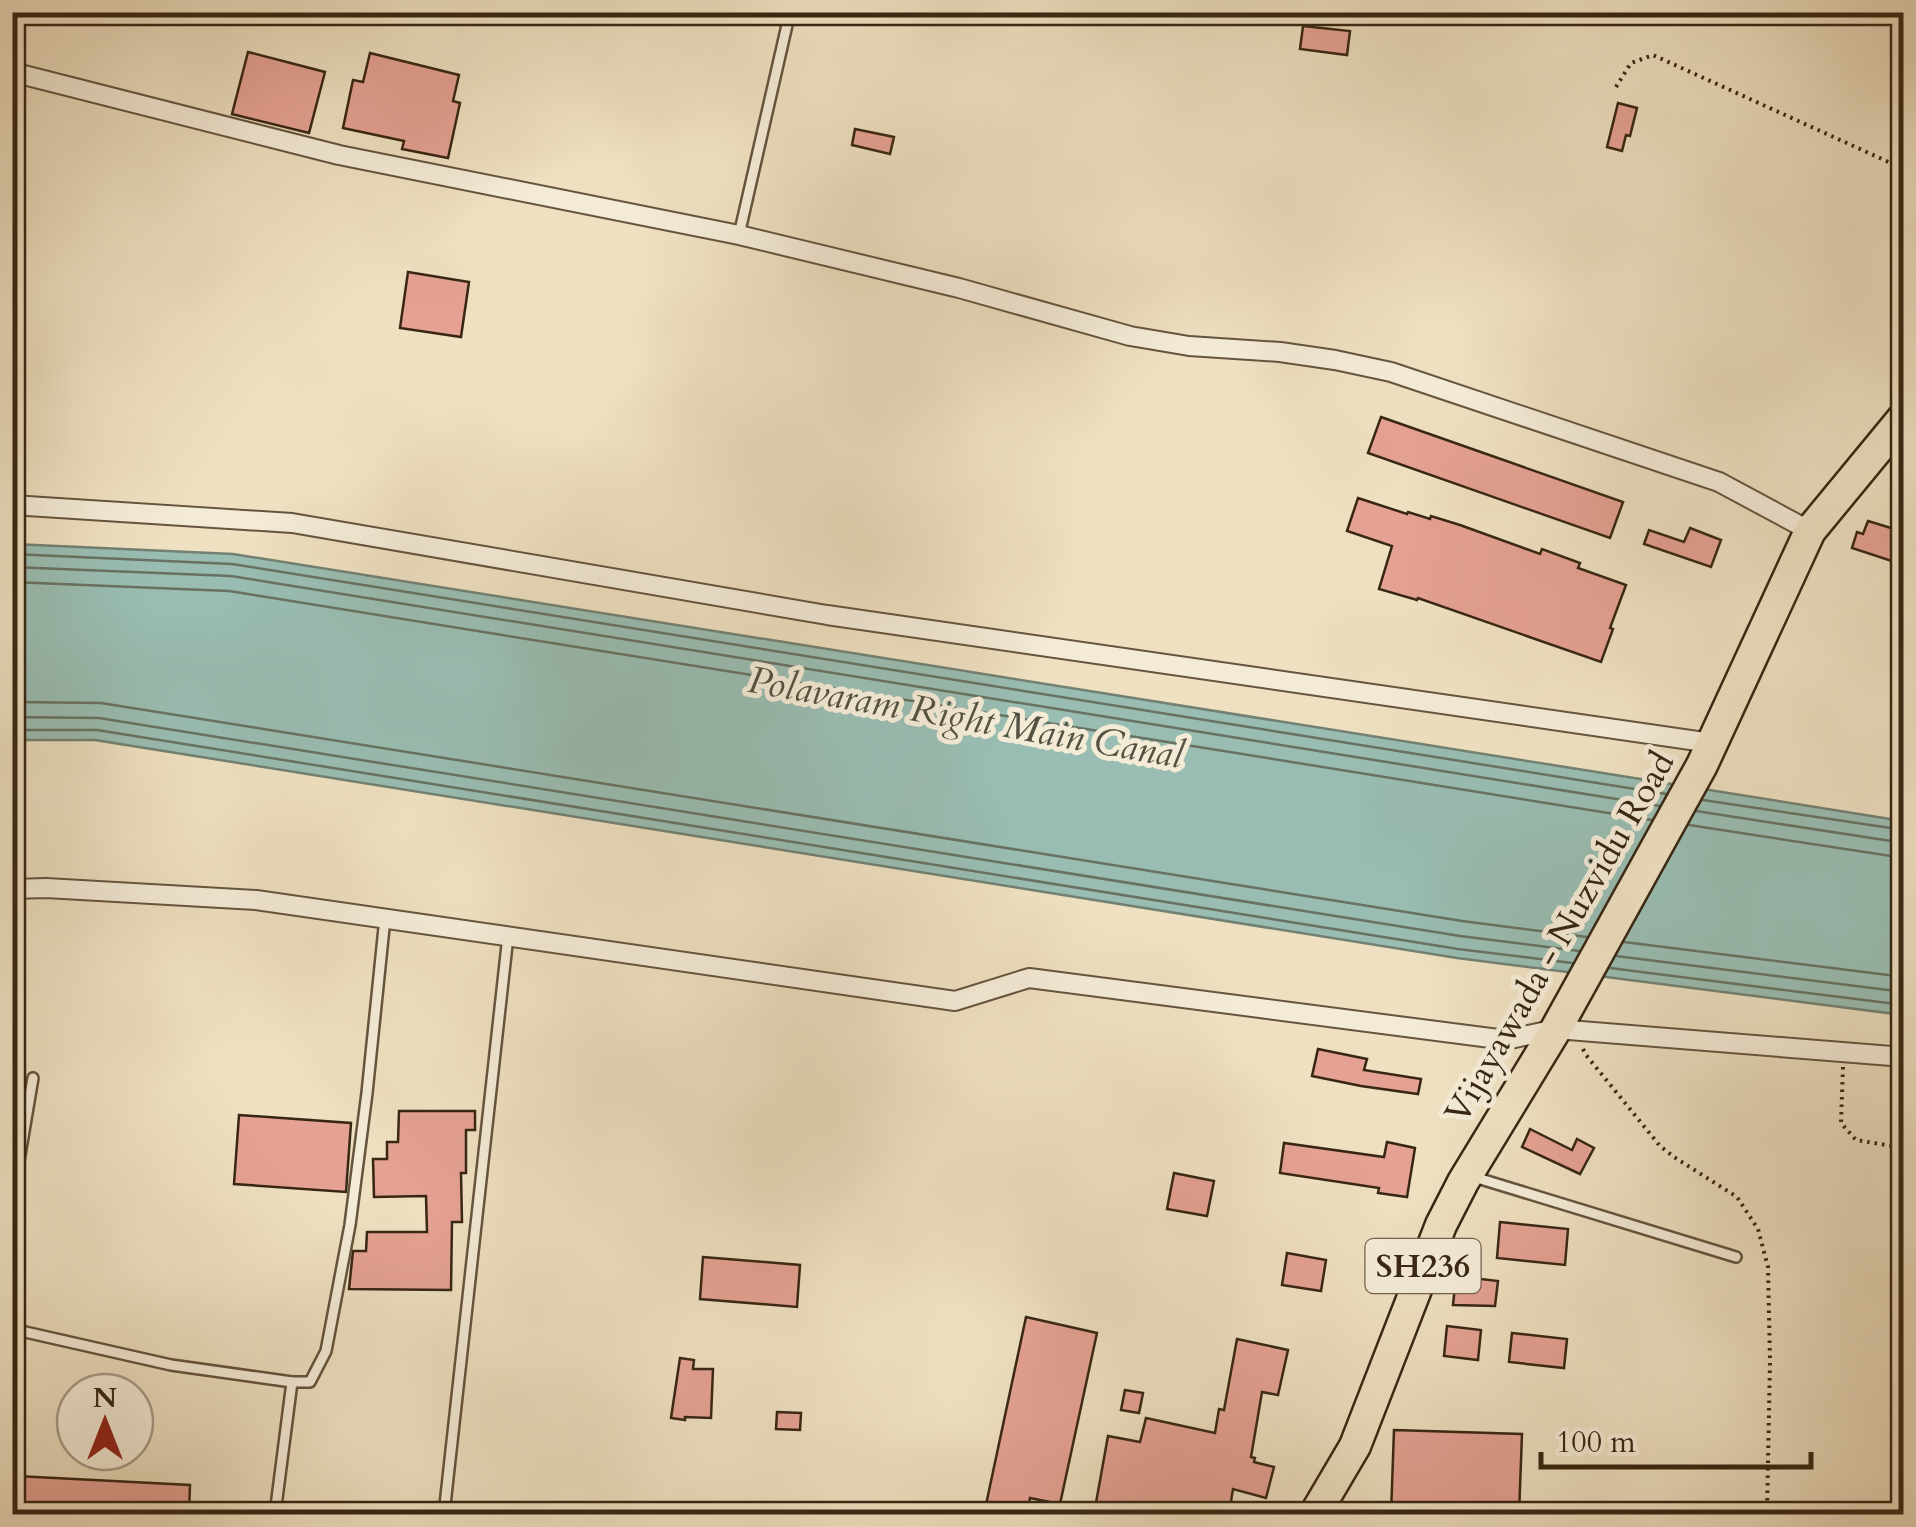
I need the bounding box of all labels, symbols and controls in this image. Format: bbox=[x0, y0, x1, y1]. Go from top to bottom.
water label: Polavaram Right Main Canal bbox=[744, 654, 1189, 782]
street label: Vijayawada - Nuzvidu Road bbox=[1434, 742, 1686, 1132]
road number: SH236 bbox=[1366, 1239, 1480, 1293]
north arrow bbox=[55, 1372, 155, 1472]
text: N bbox=[93, 1379, 117, 1417]
scale bar bbox=[1541, 1407, 1811, 1469]
text: 100 m bbox=[1556, 1422, 1636, 1463]

